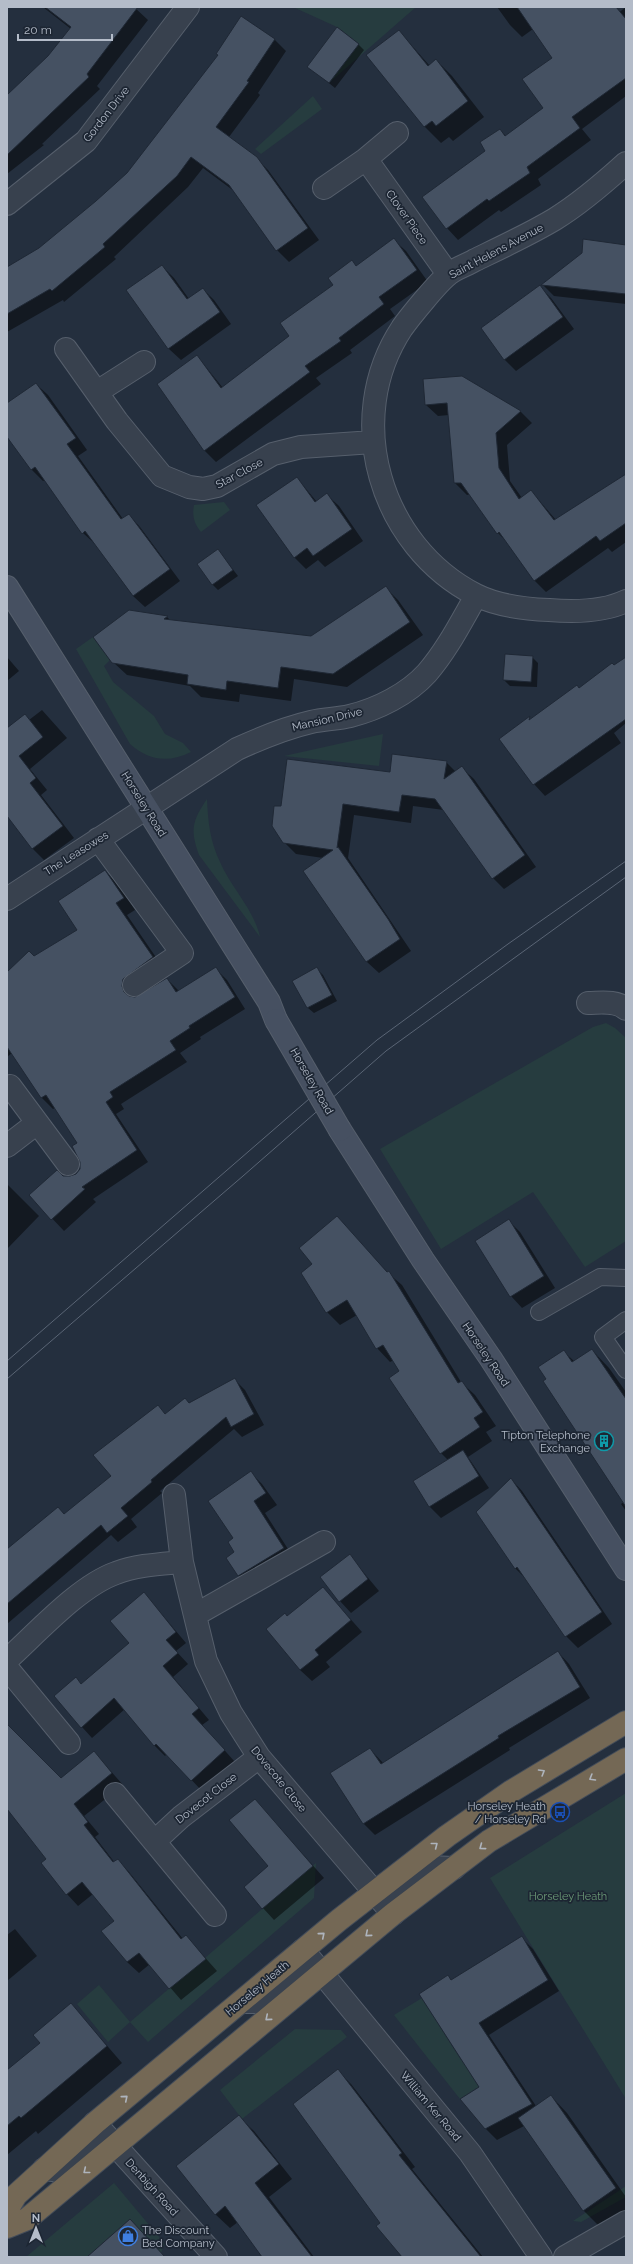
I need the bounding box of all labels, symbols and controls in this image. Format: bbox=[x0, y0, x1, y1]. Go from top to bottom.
scale bar bbox=[18, 16, 112, 42]
text: 20 m bbox=[24, 23, 52, 37]
street label: Gordon Drive bbox=[81, 83, 132, 145]
street label: Clover Piece bbox=[383, 188, 430, 247]
street label: Saint Helens Avenue bbox=[447, 221, 546, 282]
street label: Star Close bbox=[213, 455, 266, 491]
street label: Mansion Drive bbox=[291, 705, 364, 734]
street label: Horseley Road bbox=[118, 769, 169, 839]
street label: The Leasowes bbox=[42, 828, 111, 878]
street label: Horseley Road bbox=[287, 1046, 336, 1117]
street label: Horseley Road bbox=[459, 1320, 512, 1389]
place label: Tipton Telephone Exchange bbox=[501, 1429, 591, 1455]
building icon: Tipton Telephone Exchange bbox=[593, 1430, 615, 1452]
street label: Dovecote Close bbox=[248, 1744, 309, 1815]
street label: Dovecot Close bbox=[173, 1770, 240, 1826]
one-way arrow bbox=[538, 1770, 545, 1777]
one-way arrow bbox=[589, 1773, 596, 1780]
place label: Horseley Heath / Horseley Rd bbox=[468, 1800, 546, 1826]
bus stop icon: Horseley Heath / Horseley Rd bbox=[549, 1801, 571, 1823]
one-way arrow bbox=[479, 1842, 486, 1849]
one-way arrow bbox=[430, 1843, 437, 1850]
park label: Horseley Heath bbox=[529, 1890, 607, 1903]
one-way arrow bbox=[365, 1930, 372, 1937]
one-way arrow bbox=[317, 1932, 324, 1939]
street label: Horseley Heath bbox=[223, 1958, 292, 2019]
one-way arrow bbox=[266, 2014, 273, 2021]
street label: William Ker Road bbox=[398, 2069, 464, 2144]
one-way arrow bbox=[120, 2096, 127, 2103]
street label: Denbigh Road bbox=[123, 2156, 181, 2219]
one-way arrow bbox=[83, 2167, 90, 2174]
north arrow bbox=[16, 2208, 56, 2248]
text: N bbox=[32, 2212, 40, 2225]
place label: The Discount Bed Company bbox=[142, 2224, 215, 2250]
shop icon: The Discount Bed Company bbox=[117, 2225, 139, 2247]

